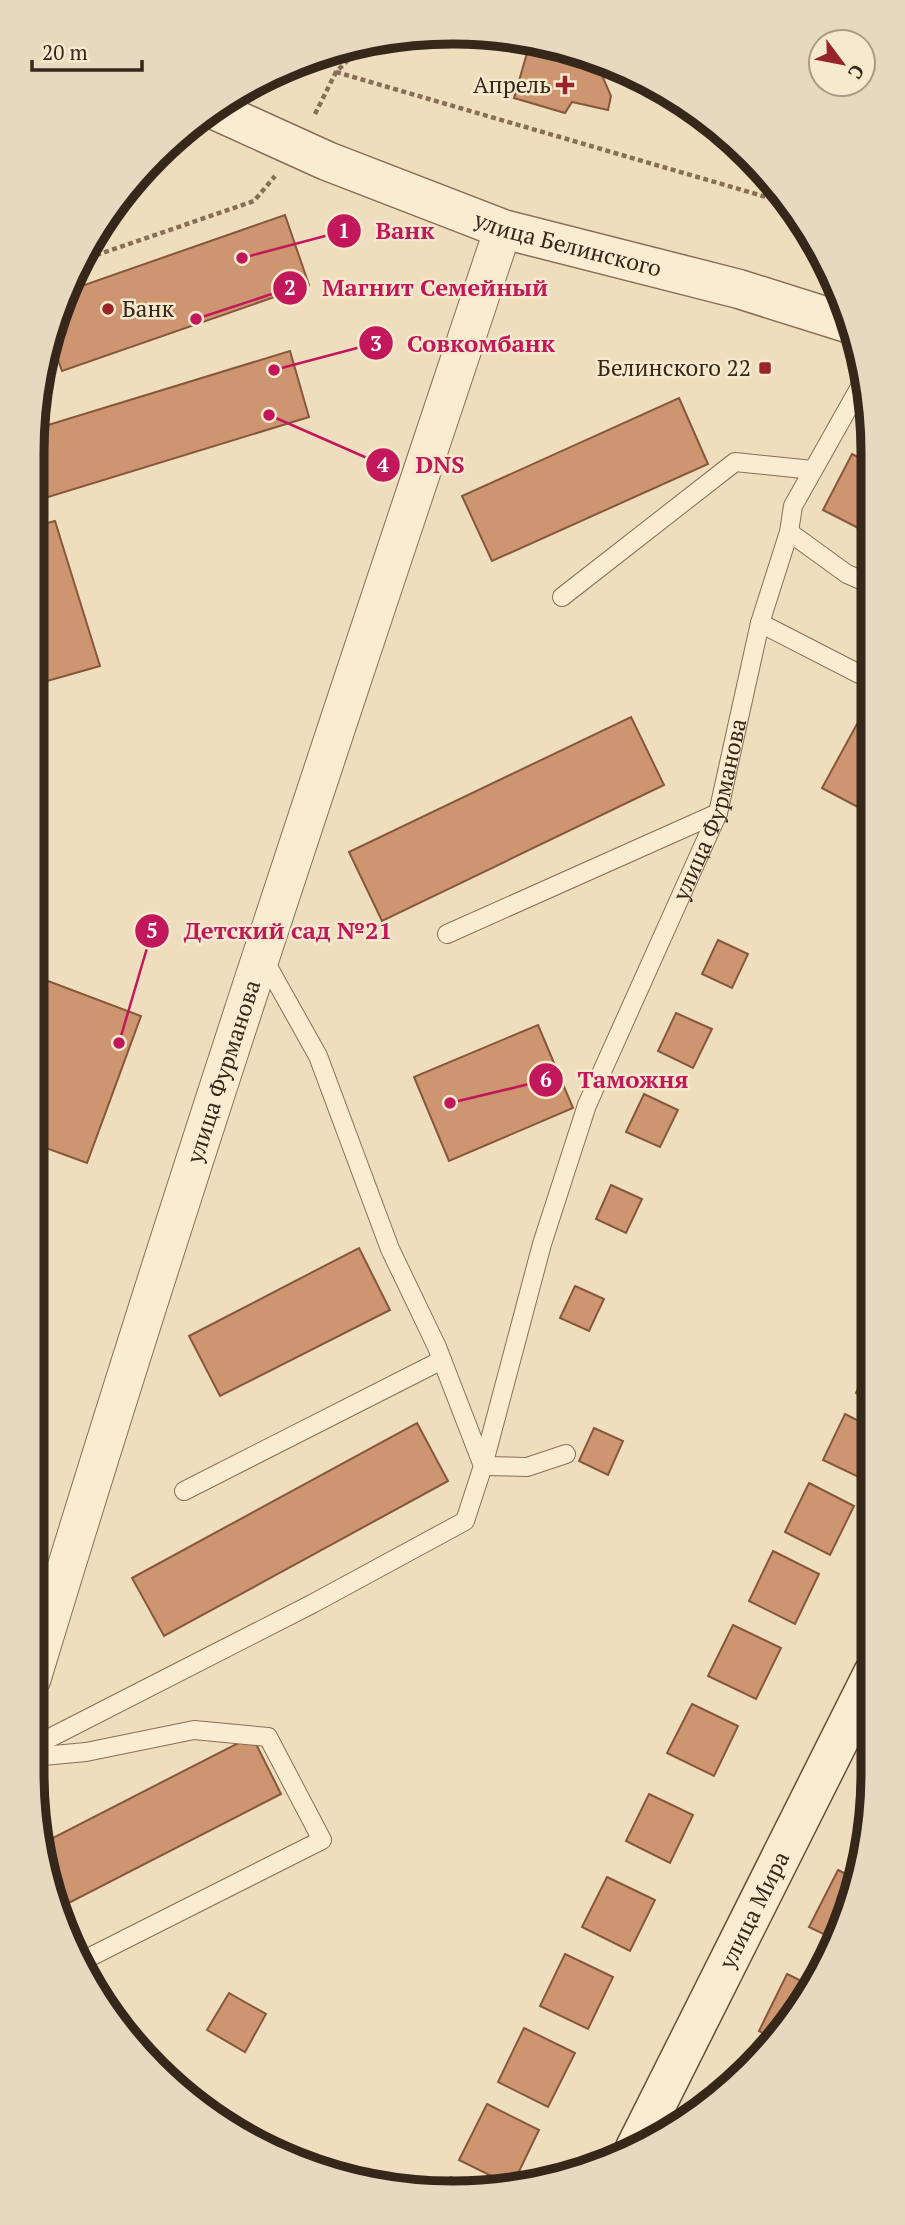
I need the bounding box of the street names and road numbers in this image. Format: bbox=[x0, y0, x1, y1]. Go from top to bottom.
street label: улица Белинского bbox=[469, 203, 665, 284]
street label: улица Фурманова bbox=[664, 715, 754, 906]
street label: улица Фурманова bbox=[178, 975, 267, 1168]
street label: улица Мира bbox=[711, 1846, 796, 1975]

